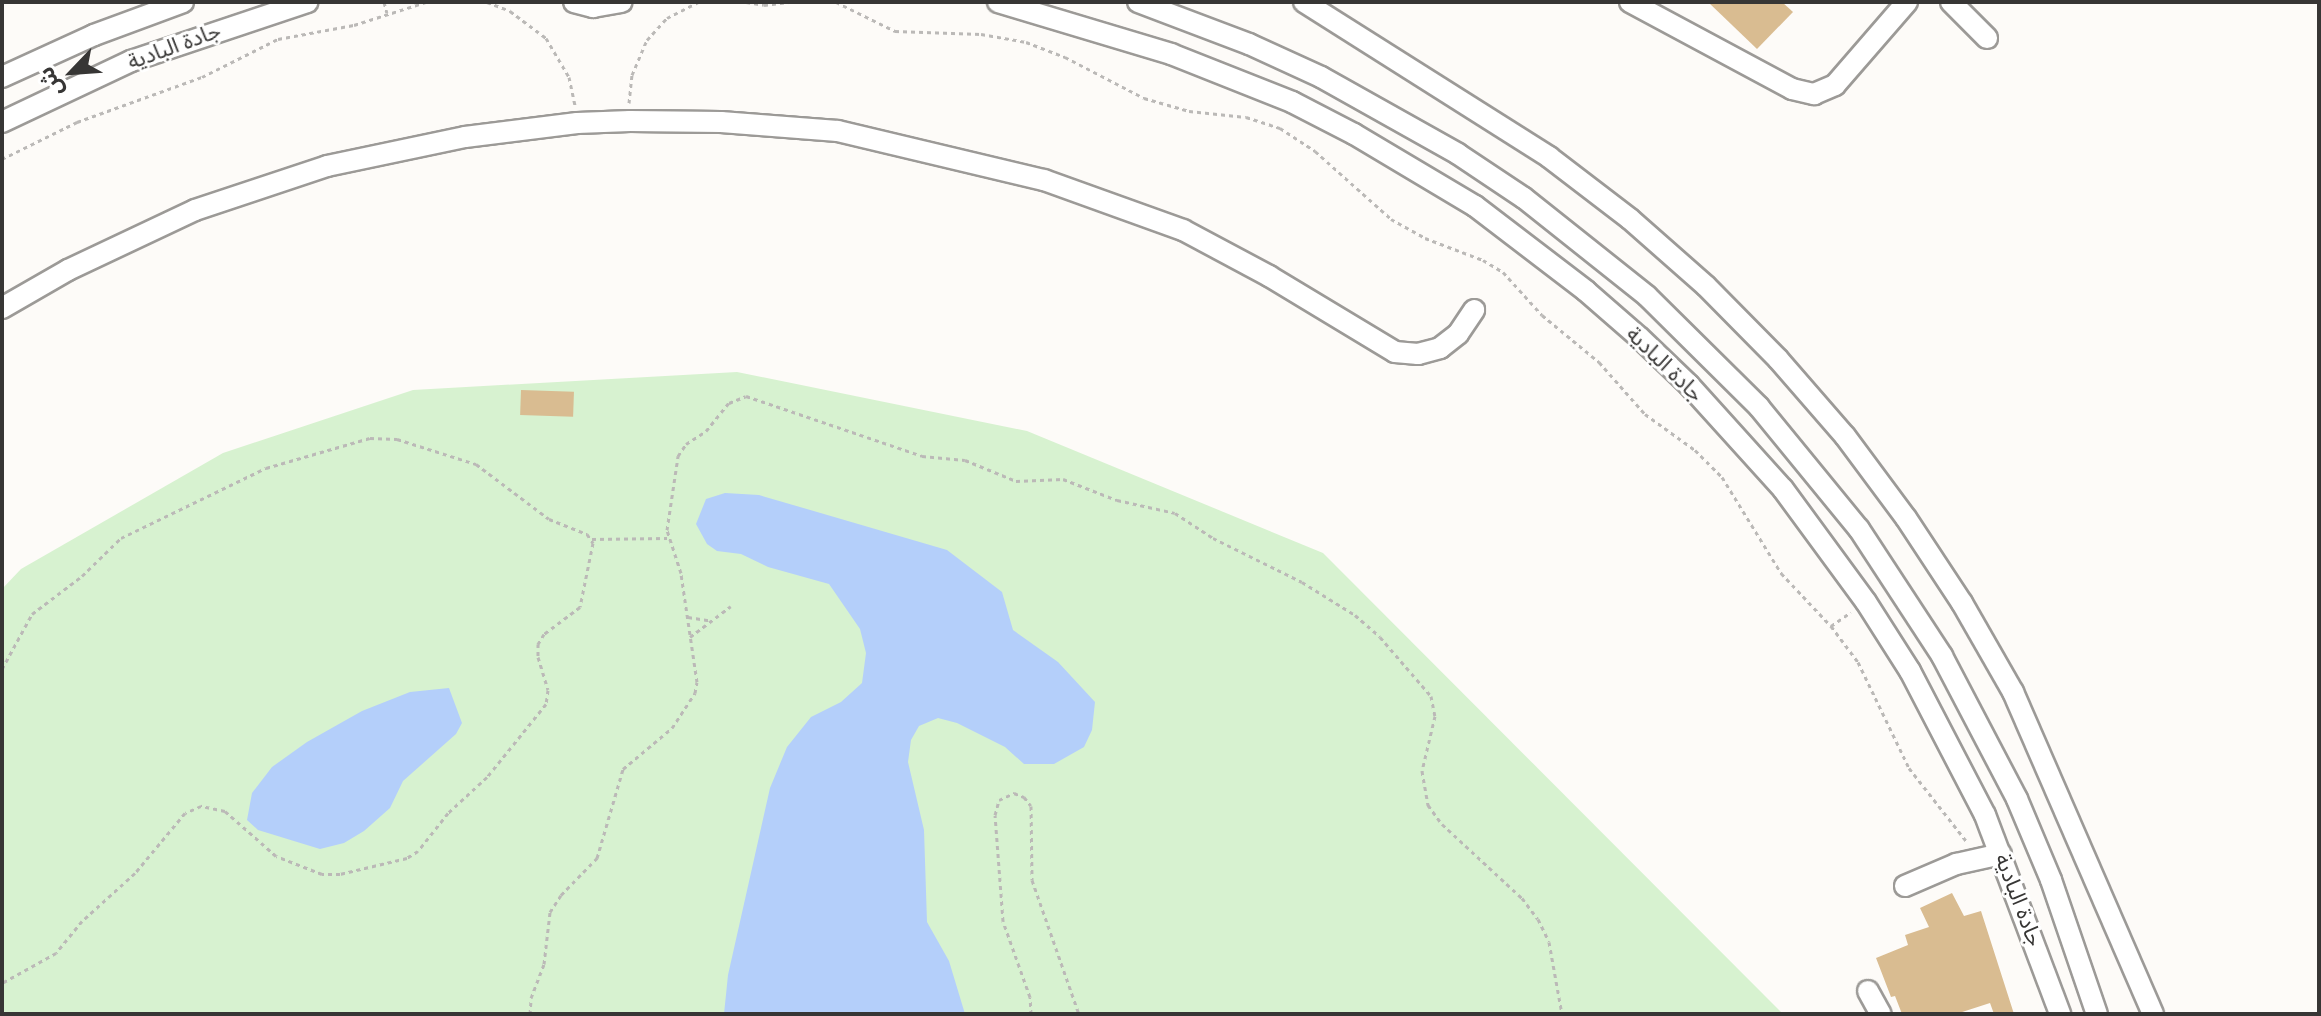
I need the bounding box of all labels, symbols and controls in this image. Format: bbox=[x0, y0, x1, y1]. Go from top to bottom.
street label: جادة البادية bbox=[124, 17, 224, 75]
north arrow bbox=[32, 32, 112, 112]
text: ش bbox=[31, 63, 69, 102]
street label: جادة البادية bbox=[1621, 321, 1709, 407]
street label: جادة البادية bbox=[1989, 850, 2049, 950]

